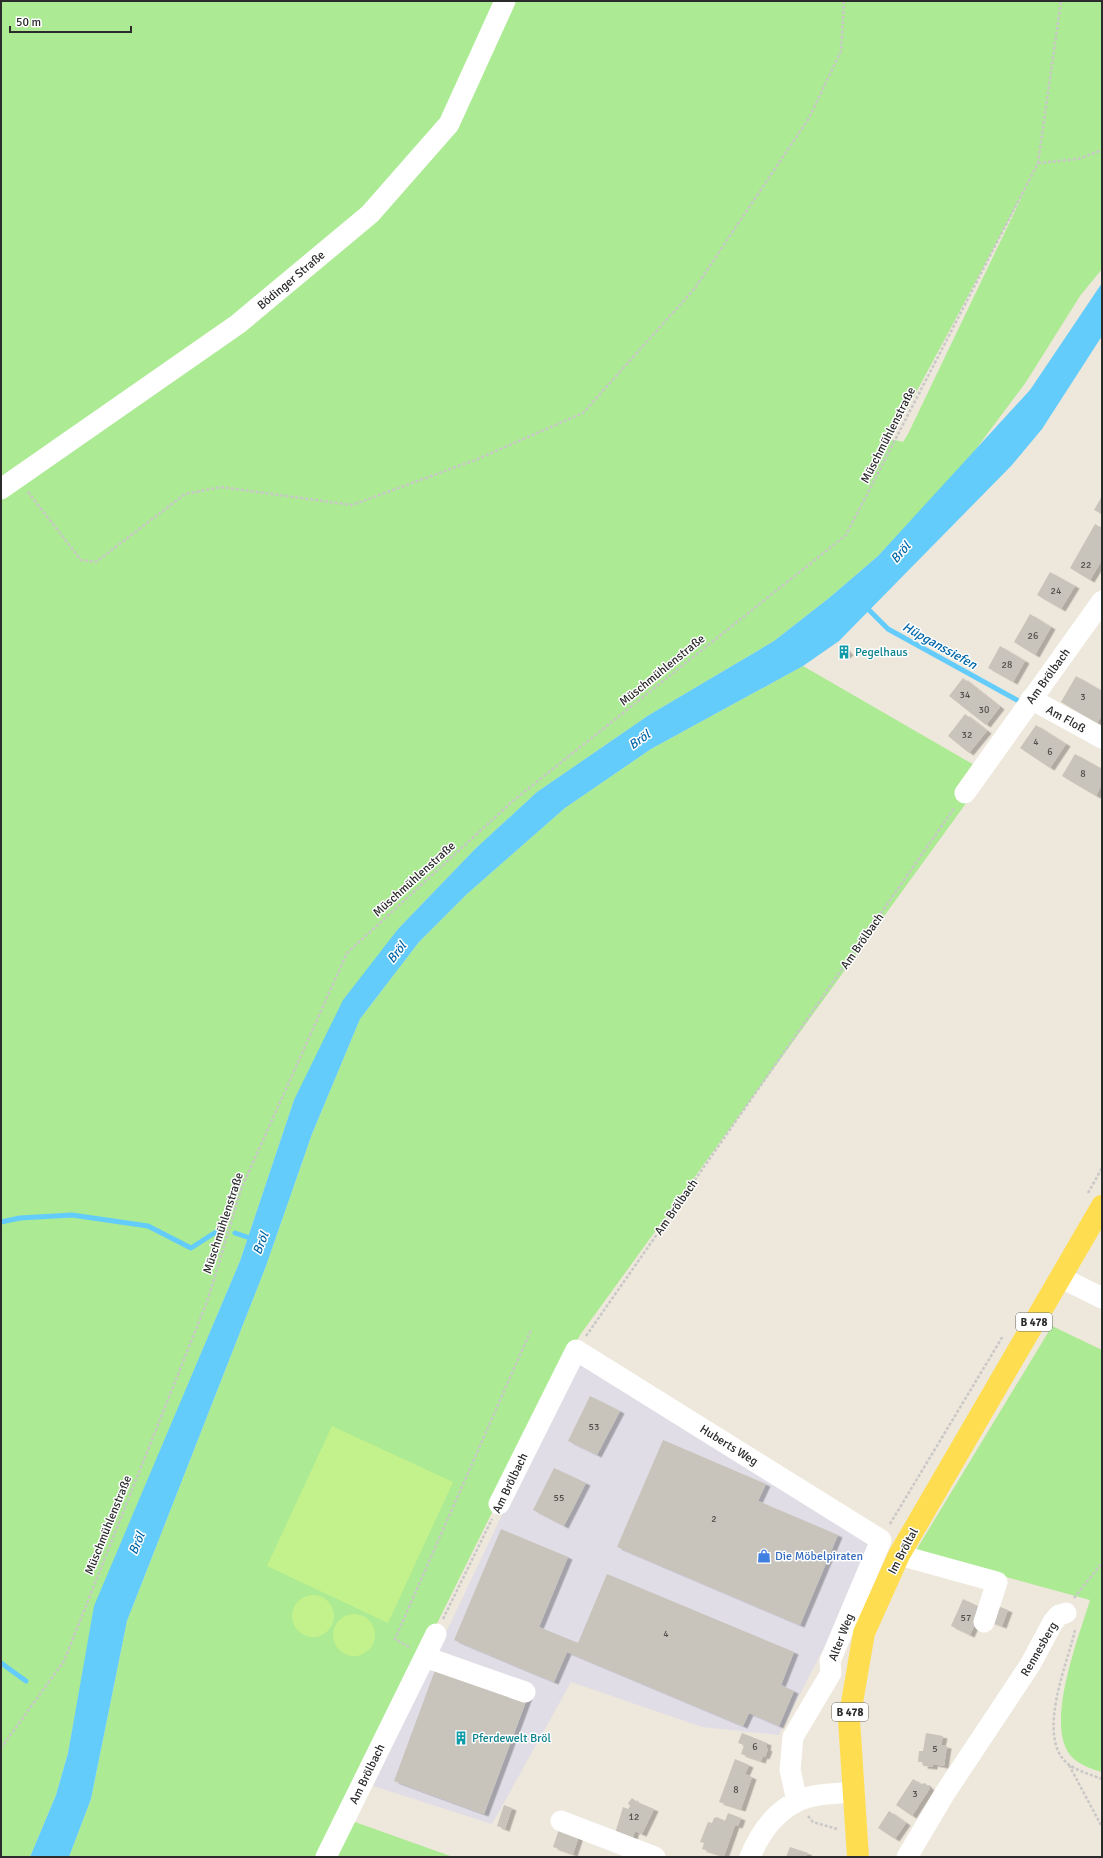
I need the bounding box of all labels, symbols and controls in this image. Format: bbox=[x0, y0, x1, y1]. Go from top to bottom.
scale bar bbox=[10, 8, 131, 34]
text: 50 m bbox=[16, 15, 41, 30]
street label: Bödinger Straße bbox=[254, 248, 328, 313]
street label: Müschmühlenstraße bbox=[858, 385, 919, 486]
water label: Bröl bbox=[887, 538, 915, 567]
house number: 22 bbox=[1081, 559, 1091, 571]
house number: 24 bbox=[1051, 585, 1062, 597]
water label: Hüpganssiefen bbox=[900, 619, 980, 673]
house number: 26 bbox=[1028, 630, 1038, 642]
street label: Müschmühlenstraße bbox=[617, 631, 708, 709]
building icon: Pegelhaus bbox=[836, 644, 852, 660]
place label: Pegelhaus bbox=[855, 645, 908, 660]
street label: Am Brölbach bbox=[1023, 646, 1074, 707]
house number: 28 bbox=[1002, 659, 1012, 671]
house number: 34 bbox=[960, 689, 971, 701]
house number: 3 bbox=[1080, 691, 1086, 703]
street label: Am Floß bbox=[1043, 702, 1089, 737]
house number: 30 bbox=[979, 704, 989, 716]
water label: Bröl bbox=[626, 726, 654, 753]
house number: 32 bbox=[962, 729, 972, 741]
house number: 4 bbox=[1033, 736, 1039, 748]
house number: 6 bbox=[1047, 746, 1053, 758]
house number: 8 bbox=[1080, 768, 1086, 780]
street label: Müschmühlenstraße bbox=[370, 838, 459, 920]
street label: Am Brölbach bbox=[838, 910, 887, 972]
water label: Bröl bbox=[383, 938, 411, 967]
street label: Müschmühlenstraße bbox=[200, 1171, 247, 1276]
street label: Am Brölbach bbox=[652, 1176, 701, 1238]
water label: Bröl bbox=[249, 1229, 273, 1257]
road number: B 478 bbox=[1016, 1313, 1052, 1331]
house number: 53 bbox=[589, 1421, 599, 1433]
street label: Huberts Weg bbox=[697, 1422, 761, 1469]
street label: Am Brölbach bbox=[489, 1451, 531, 1516]
street label: Müschmühlenstraße bbox=[82, 1473, 135, 1577]
house number: 55 bbox=[554, 1492, 564, 1504]
house number: 2 bbox=[711, 1513, 717, 1525]
street label: Im Bröltal bbox=[885, 1525, 922, 1577]
water label: Bröl bbox=[125, 1529, 149, 1557]
shop icon: Die Möbelpiraten bbox=[756, 1548, 772, 1564]
place label: Die Möbelpiraten bbox=[775, 1549, 863, 1564]
street label: Alter Weg bbox=[826, 1611, 857, 1663]
house number: 57 bbox=[961, 1612, 971, 1624]
street label: Rennesberg bbox=[1018, 1619, 1061, 1679]
house number: 4 bbox=[663, 1628, 669, 1640]
road number: B 478 bbox=[832, 1703, 868, 1721]
building icon: Pferdewelt Bröl bbox=[453, 1730, 469, 1746]
place label: Pferdewelt Bröl bbox=[472, 1731, 552, 1746]
house number: 6 bbox=[752, 1741, 758, 1753]
street label: Am Brölbach bbox=[346, 1742, 388, 1807]
house number: 5 bbox=[932, 1743, 938, 1755]
house number: 8 bbox=[733, 1784, 739, 1796]
house number: 3 bbox=[912, 1788, 918, 1800]
house number: 12 bbox=[629, 1811, 639, 1823]

